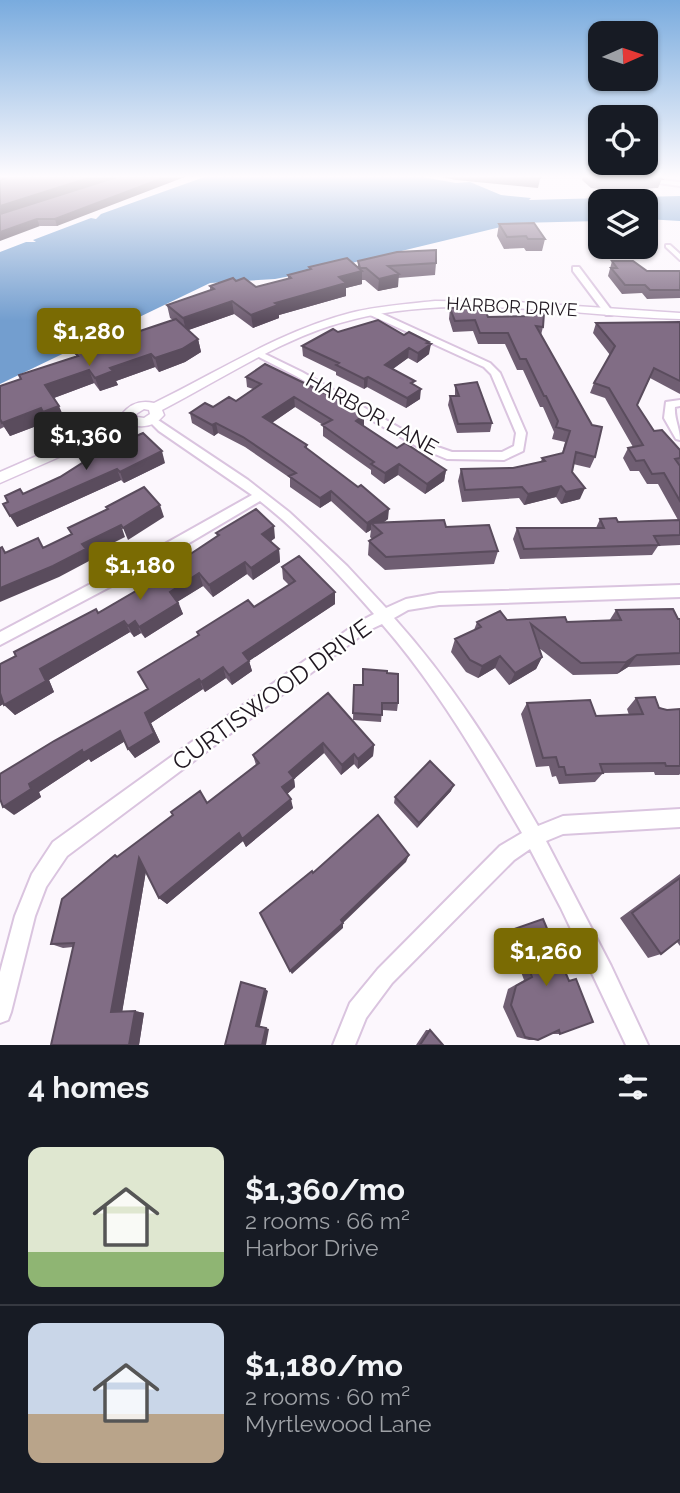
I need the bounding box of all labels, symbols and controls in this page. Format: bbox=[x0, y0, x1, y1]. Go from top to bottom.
north arrow bbox=[588, 21, 658, 91]
map controls bbox=[588, 21, 658, 259]
button: locate bbox=[588, 105, 658, 175]
button: layers bbox=[588, 189, 658, 259]
street label: HARBOR DRIVE bbox=[446, 293, 578, 320]
pin: $1,280 bbox=[32, 308, 146, 368]
text: $1,280 bbox=[53, 317, 125, 344]
street label: HARBOR LANE bbox=[302, 367, 443, 460]
pin: $1,360 bbox=[29, 412, 143, 472]
text: $1,360 bbox=[50, 421, 122, 448]
pin: $1,180 bbox=[83, 542, 197, 602]
text: $1,180 bbox=[105, 551, 175, 578]
street label: CURTISWOOD DRIVE bbox=[167, 613, 377, 776]
pin: $1,260 bbox=[489, 928, 603, 988]
text: $1,260 bbox=[510, 937, 582, 964]
icon: filters bbox=[614, 1068, 652, 1106]
text: 4 homes bbox=[28, 1070, 149, 1105]
text: $1,360/mo bbox=[245, 1172, 405, 1207]
icon: home bbox=[84, 1175, 168, 1259]
text: 2 rooms · 66 m² bbox=[245, 1207, 410, 1234]
text: Harbor Drive bbox=[245, 1234, 379, 1261]
text: $1,180/mo bbox=[245, 1348, 403, 1383]
icon: home bbox=[84, 1351, 168, 1435]
text: 2 rooms · 60 m² bbox=[245, 1383, 410, 1410]
text: Myrtlewood Lane bbox=[245, 1410, 432, 1437]

